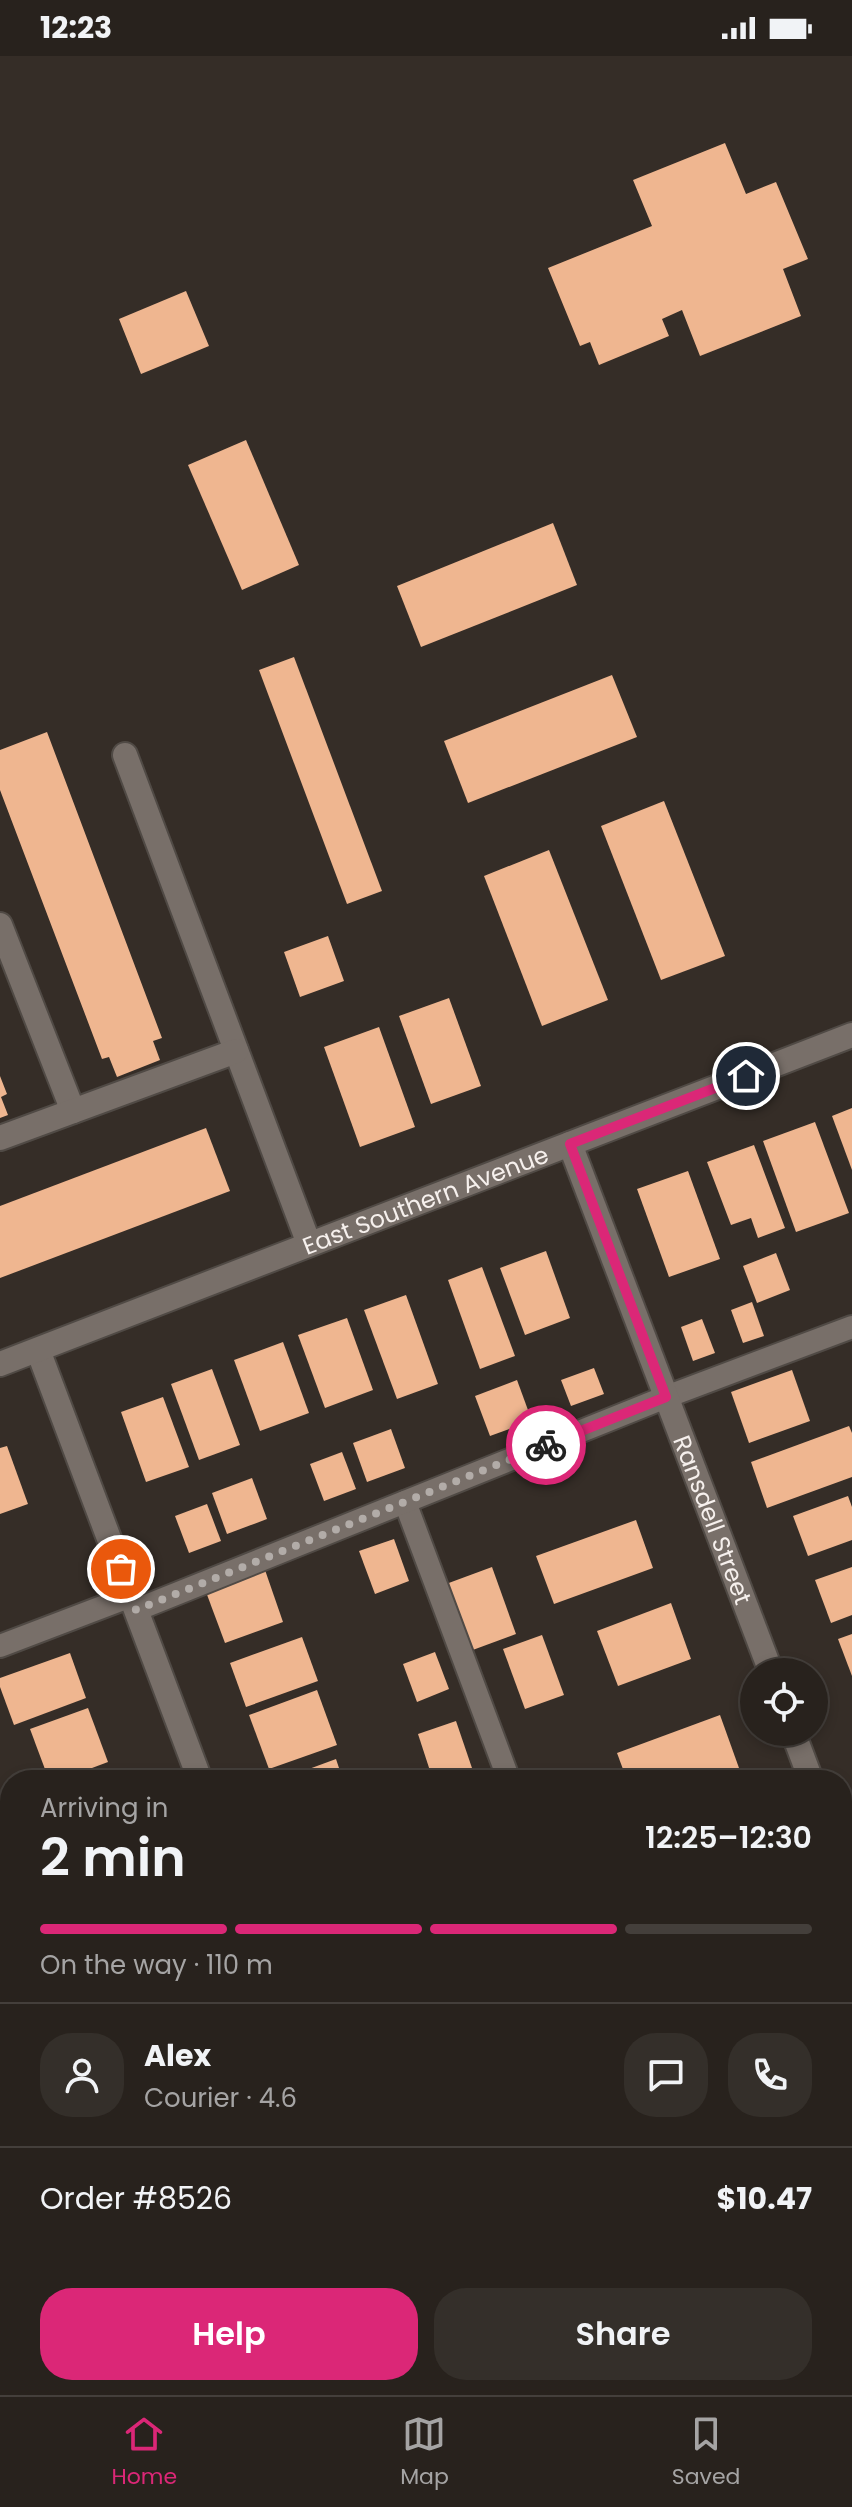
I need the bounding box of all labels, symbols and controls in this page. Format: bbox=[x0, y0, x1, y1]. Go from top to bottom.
text: 12:23 bbox=[40, 6, 112, 49]
pin bbox=[712, 1042, 780, 1110]
icon: home bbox=[724, 1054, 768, 1098]
street label: East Southern Avenue bbox=[298, 1137, 553, 1262]
courier bbox=[506, 1405, 586, 1485]
icon: bike bbox=[524, 1423, 568, 1467]
street label: Ransdell Street bbox=[666, 1430, 760, 1609]
pin bbox=[87, 1535, 155, 1603]
icon: bag bbox=[99, 1547, 143, 1591]
map controls bbox=[740, 1658, 828, 1746]
button: locate bbox=[740, 1658, 828, 1746]
text: Arriving in bbox=[40, 1790, 169, 1826]
text: 12:25–12:30 bbox=[645, 1816, 812, 1859]
text: 2 min bbox=[40, 1821, 186, 1894]
text: On the way · 110 m bbox=[40, 1947, 273, 1983]
button: person bbox=[40, 2033, 124, 2117]
button: chat bbox=[624, 2033, 708, 2117]
button: phone bbox=[728, 2033, 812, 2117]
text: Alex bbox=[144, 2034, 211, 2077]
text: Courier · 4.6 bbox=[144, 2080, 297, 2116]
text: Order #8526 bbox=[40, 2177, 232, 2220]
text: $10.47 bbox=[717, 2177, 812, 2220]
button: Help bbox=[40, 2288, 418, 2380]
button: Share bbox=[434, 2288, 812, 2380]
tab: Home bbox=[112, 2412, 177, 2493]
tab: Map bbox=[400, 2412, 449, 2493]
tab: Saved bbox=[672, 2412, 740, 2493]

